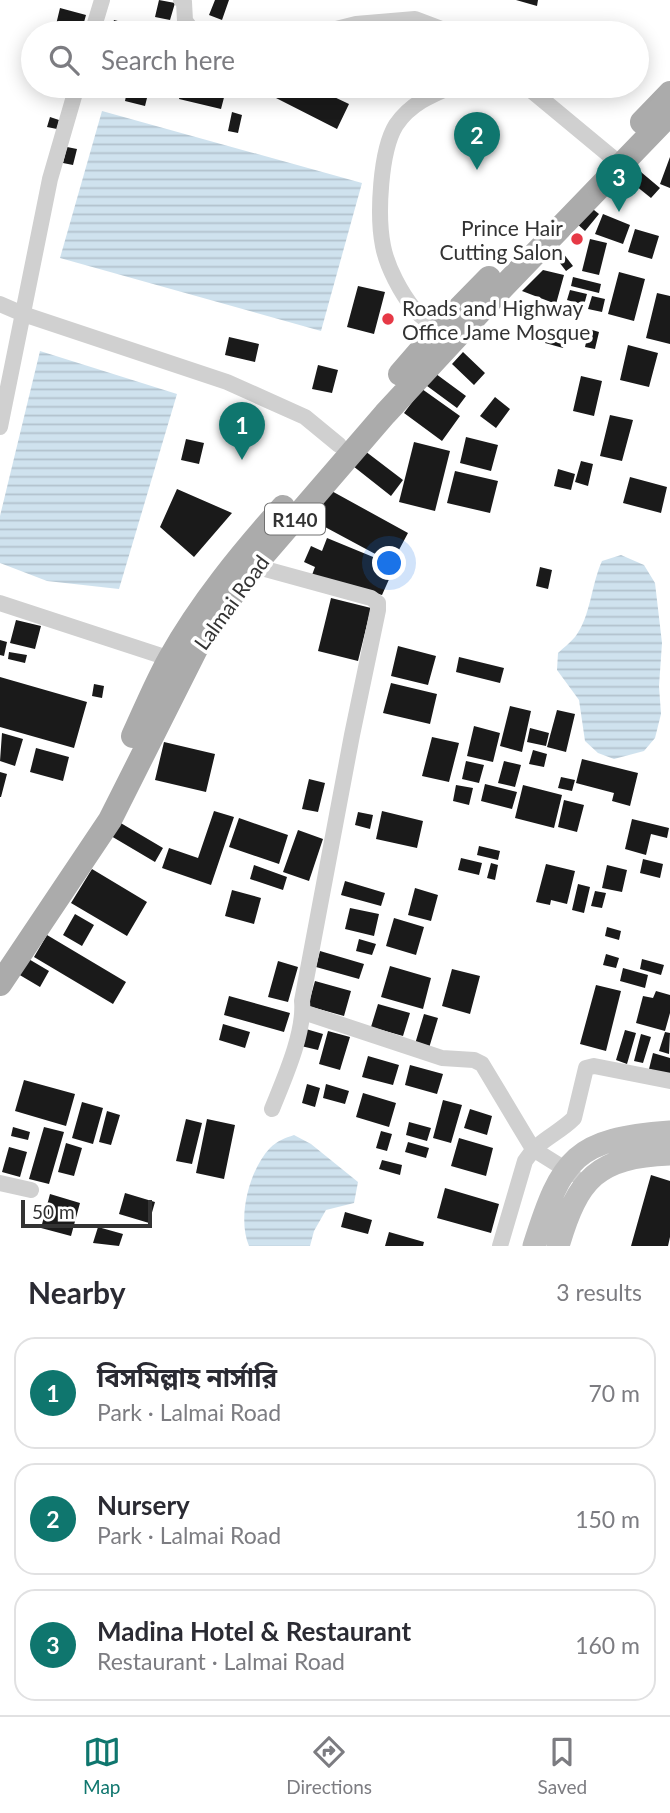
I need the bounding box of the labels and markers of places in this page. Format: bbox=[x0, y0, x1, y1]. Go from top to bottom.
pin: 2 bbox=[454, 112, 500, 170]
pin: 3 bbox=[596, 154, 642, 212]
place label: Prince Hair Cutting Salon bbox=[440, 215, 563, 264]
marker: Prince Hair Cutting Salon bbox=[569, 231, 585, 247]
place label: Roads and Highway Office Jame Mosque bbox=[402, 295, 590, 344]
marker: Roads and Highway Office Jame Mosque bbox=[380, 311, 396, 327]
pin: 1 bbox=[219, 402, 265, 460]

